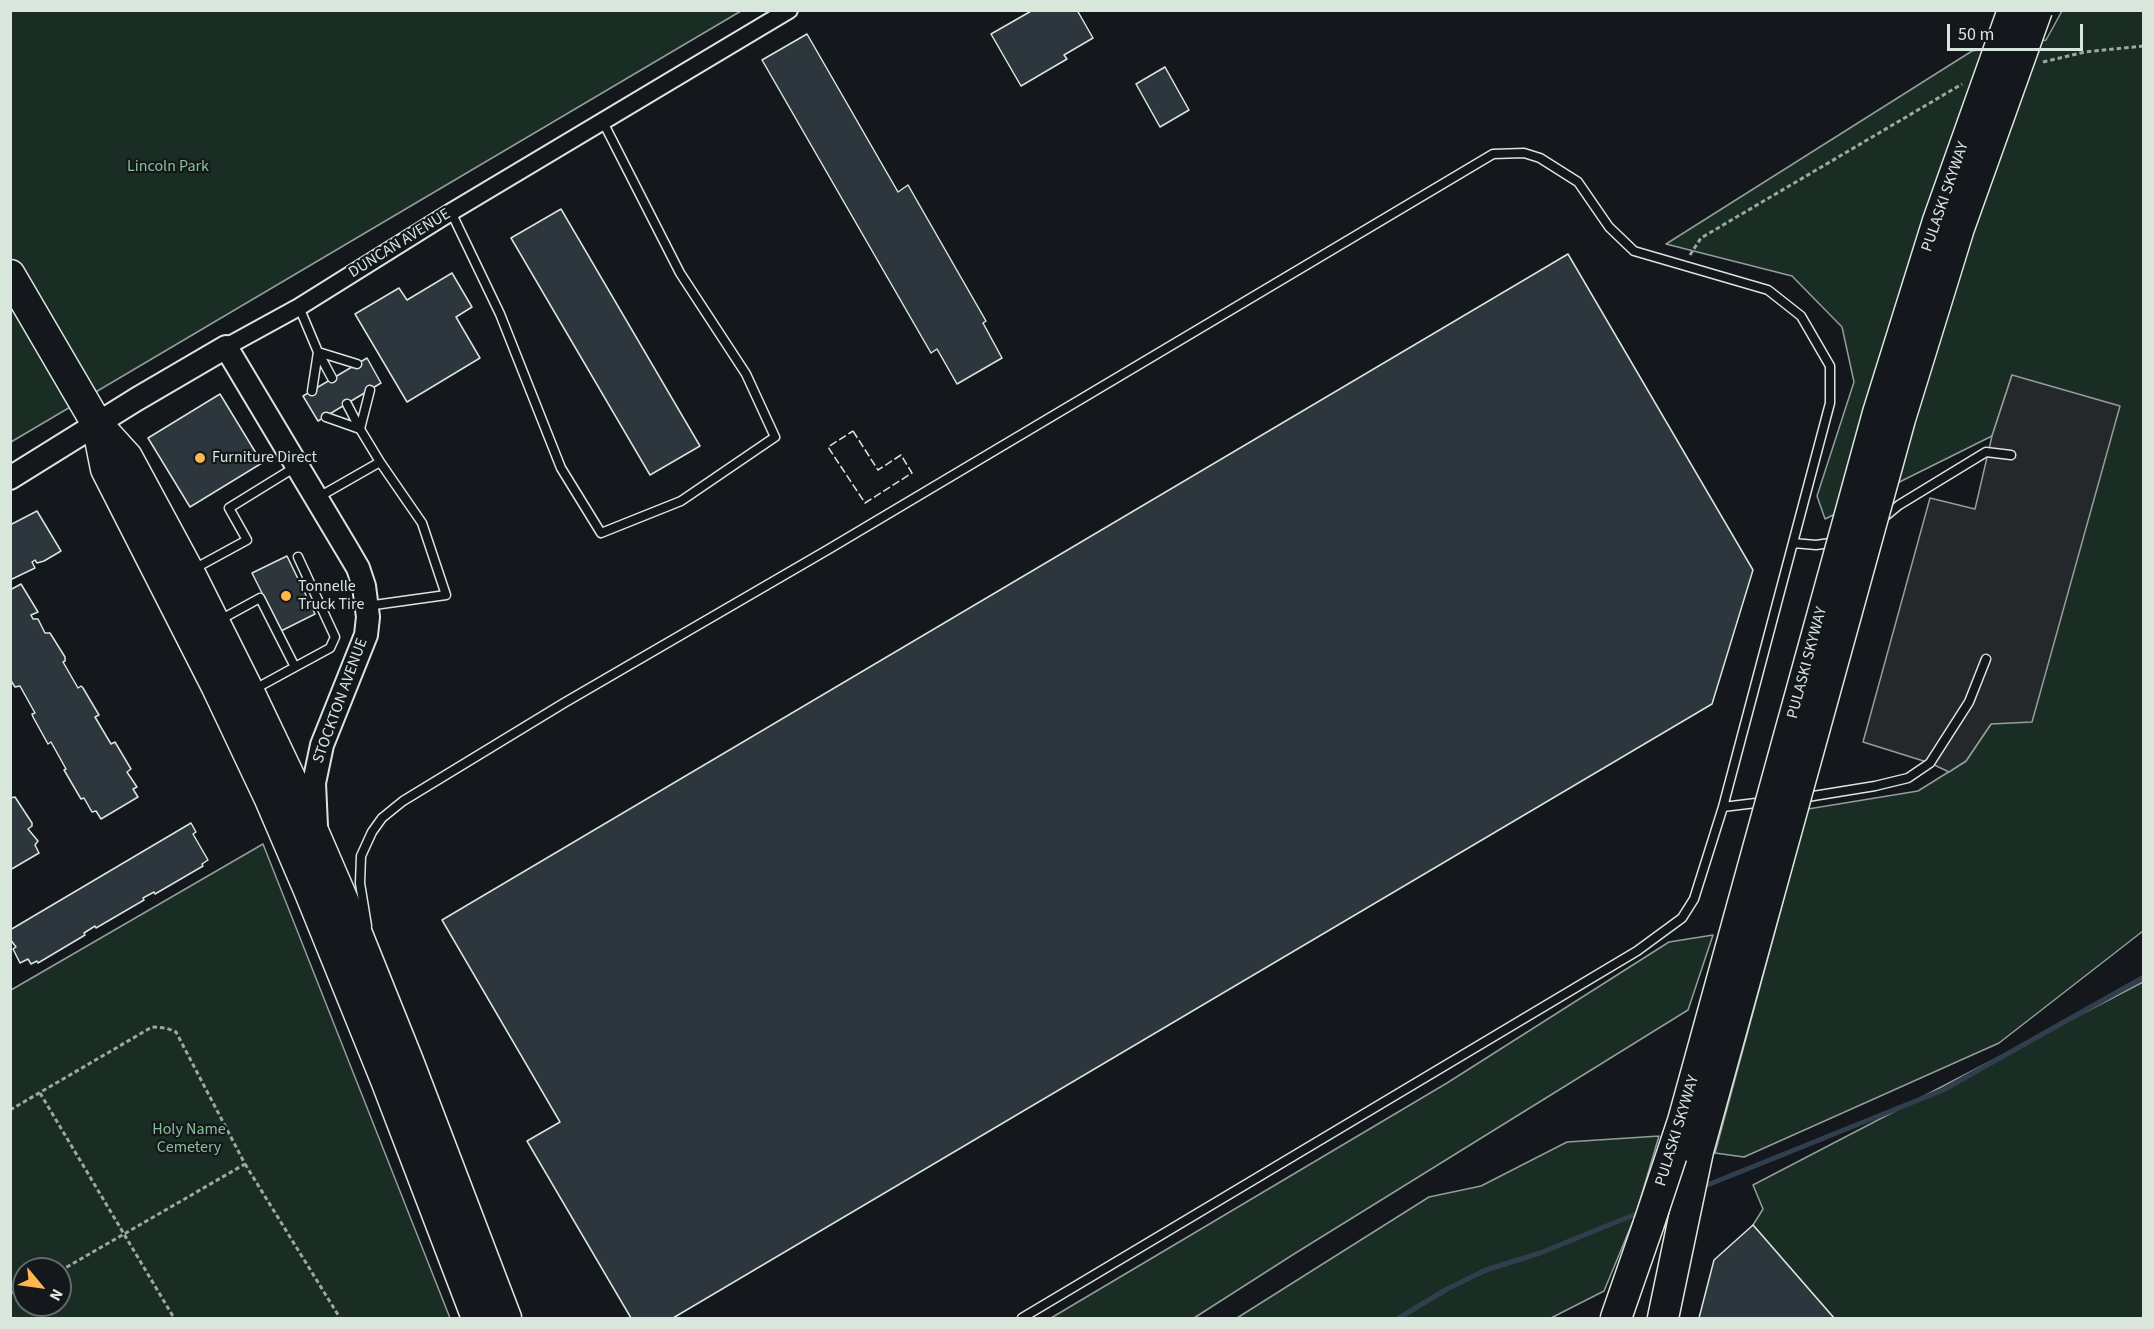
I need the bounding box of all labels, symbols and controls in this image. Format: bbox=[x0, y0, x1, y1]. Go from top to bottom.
scale bar bbox=[1950, 12, 2086, 50]
text: 50 m bbox=[1958, 22, 1994, 47]
street label: PULASKI SKYWAY bbox=[1918, 140, 1974, 254]
park label: Lincoln Park bbox=[127, 157, 209, 177]
street label: DUNCAN AVENUE bbox=[346, 205, 454, 283]
place label: Furniture Direct bbox=[212, 448, 317, 468]
marker: Furniture Direct bbox=[193, 451, 207, 465]
place label: Tonnelle Truck Tire bbox=[298, 577, 364, 615]
marker: Tonnelle Truck Tire bbox=[279, 589, 293, 603]
street label: PULASKI SKYWAY bbox=[1784, 605, 1832, 721]
street label: STOCKTON AVENUE bbox=[309, 636, 373, 766]
street label: PULASKI SKYWAY bbox=[1652, 1073, 1704, 1189]
park label: Holy Name Cemetery bbox=[152, 1120, 226, 1158]
north arrow bbox=[12, 1257, 72, 1317]
text: N bbox=[44, 1285, 68, 1305]

